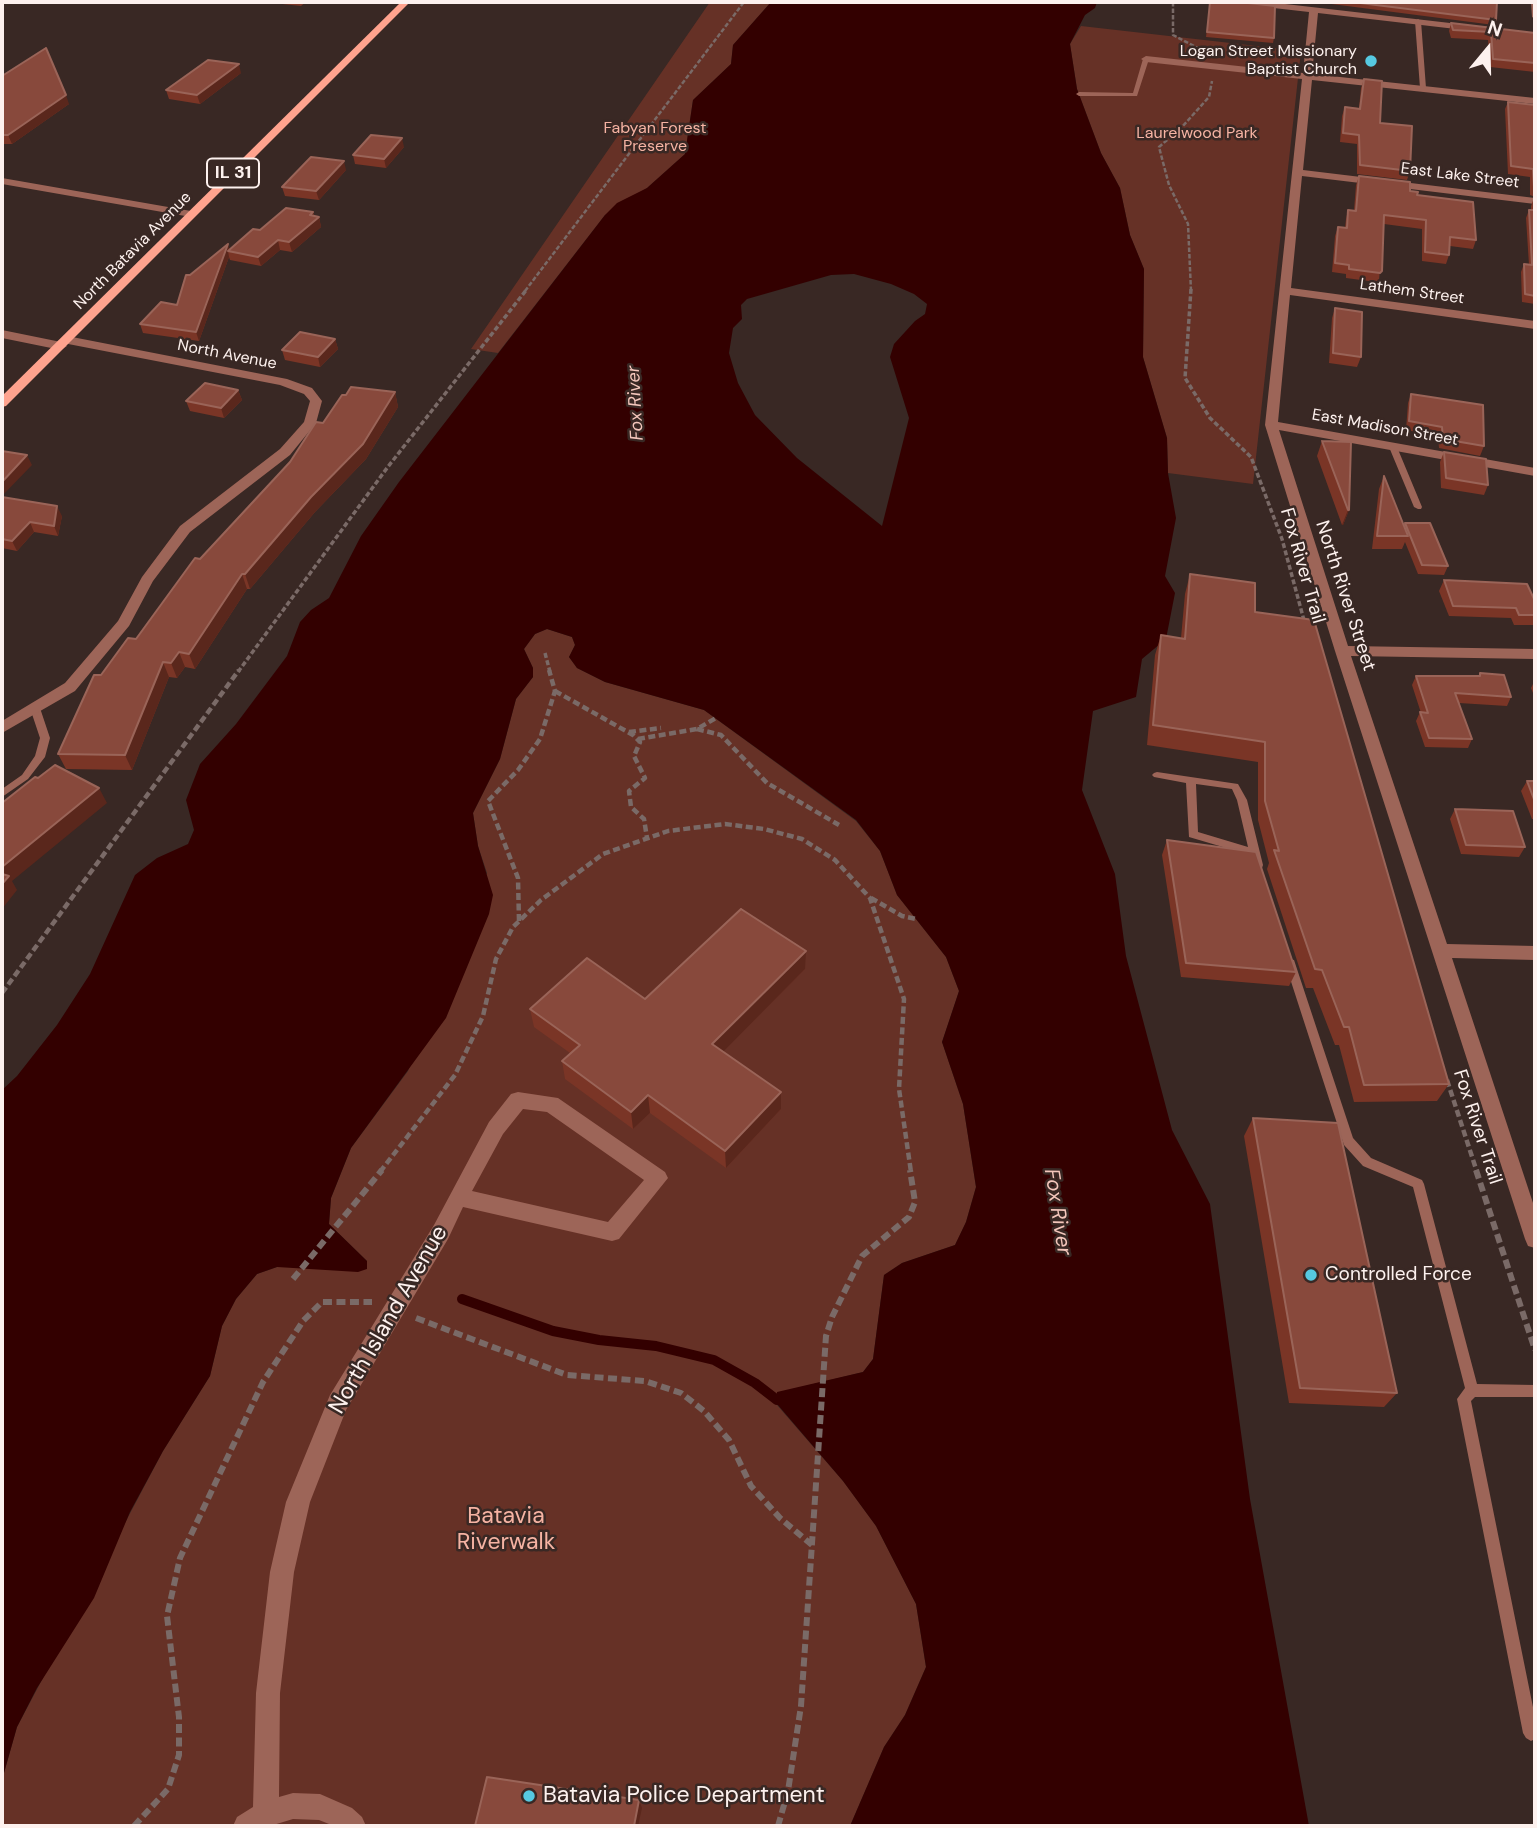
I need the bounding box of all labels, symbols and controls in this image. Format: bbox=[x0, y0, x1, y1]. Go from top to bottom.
north arrow bbox=[1453, 14, 1523, 84]
text: N bbox=[1484, 15, 1506, 43]
place label: Logan Street Missionary Baptist Church bbox=[1180, 42, 1357, 80]
marker: Logan Street Missionary Baptist Church bbox=[1363, 53, 1379, 69]
park label: Fabyan Forest Preserve bbox=[603, 119, 707, 157]
park label: Laurelwood Park bbox=[1136, 124, 1258, 144]
road number: IL 31 bbox=[207, 158, 259, 188]
street label: East Lake Street bbox=[1400, 159, 1520, 193]
street label: North Batavia Avenue bbox=[70, 188, 196, 314]
street label: Lathem Street bbox=[1359, 275, 1465, 309]
street label: North Avenue bbox=[176, 336, 278, 374]
water label: Fox River bbox=[623, 365, 649, 441]
street label: East Madison Street bbox=[1310, 406, 1460, 450]
street label: Fox River Trail bbox=[1275, 506, 1329, 626]
street label: North River Street bbox=[1310, 518, 1380, 674]
street label: Fox River Trail bbox=[1448, 1067, 1506, 1187]
water label: Fox River bbox=[1038, 1167, 1076, 1257]
street label: North Island Avenue bbox=[324, 1221, 454, 1419]
place label: Controlled Force bbox=[1325, 1264, 1472, 1286]
marker: Controlled Force bbox=[1303, 1267, 1319, 1283]
park label: Batavia Riverwalk bbox=[457, 1503, 555, 1557]
place label: Batavia Police Department bbox=[543, 1782, 825, 1810]
marker: Batavia Police Department bbox=[521, 1788, 537, 1804]

